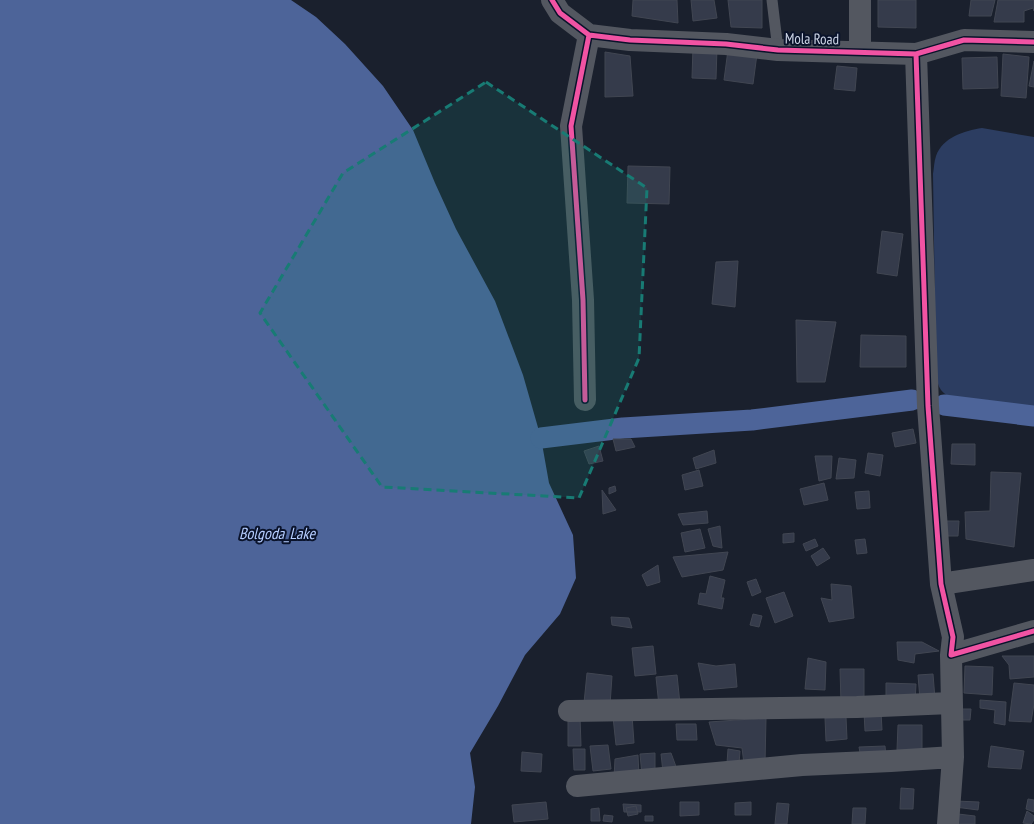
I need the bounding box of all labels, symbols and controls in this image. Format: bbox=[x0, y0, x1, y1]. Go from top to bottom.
street label: Mola Road bbox=[785, 29, 839, 48]
water label: Bolgoda_Lake bbox=[239, 523, 316, 543]

